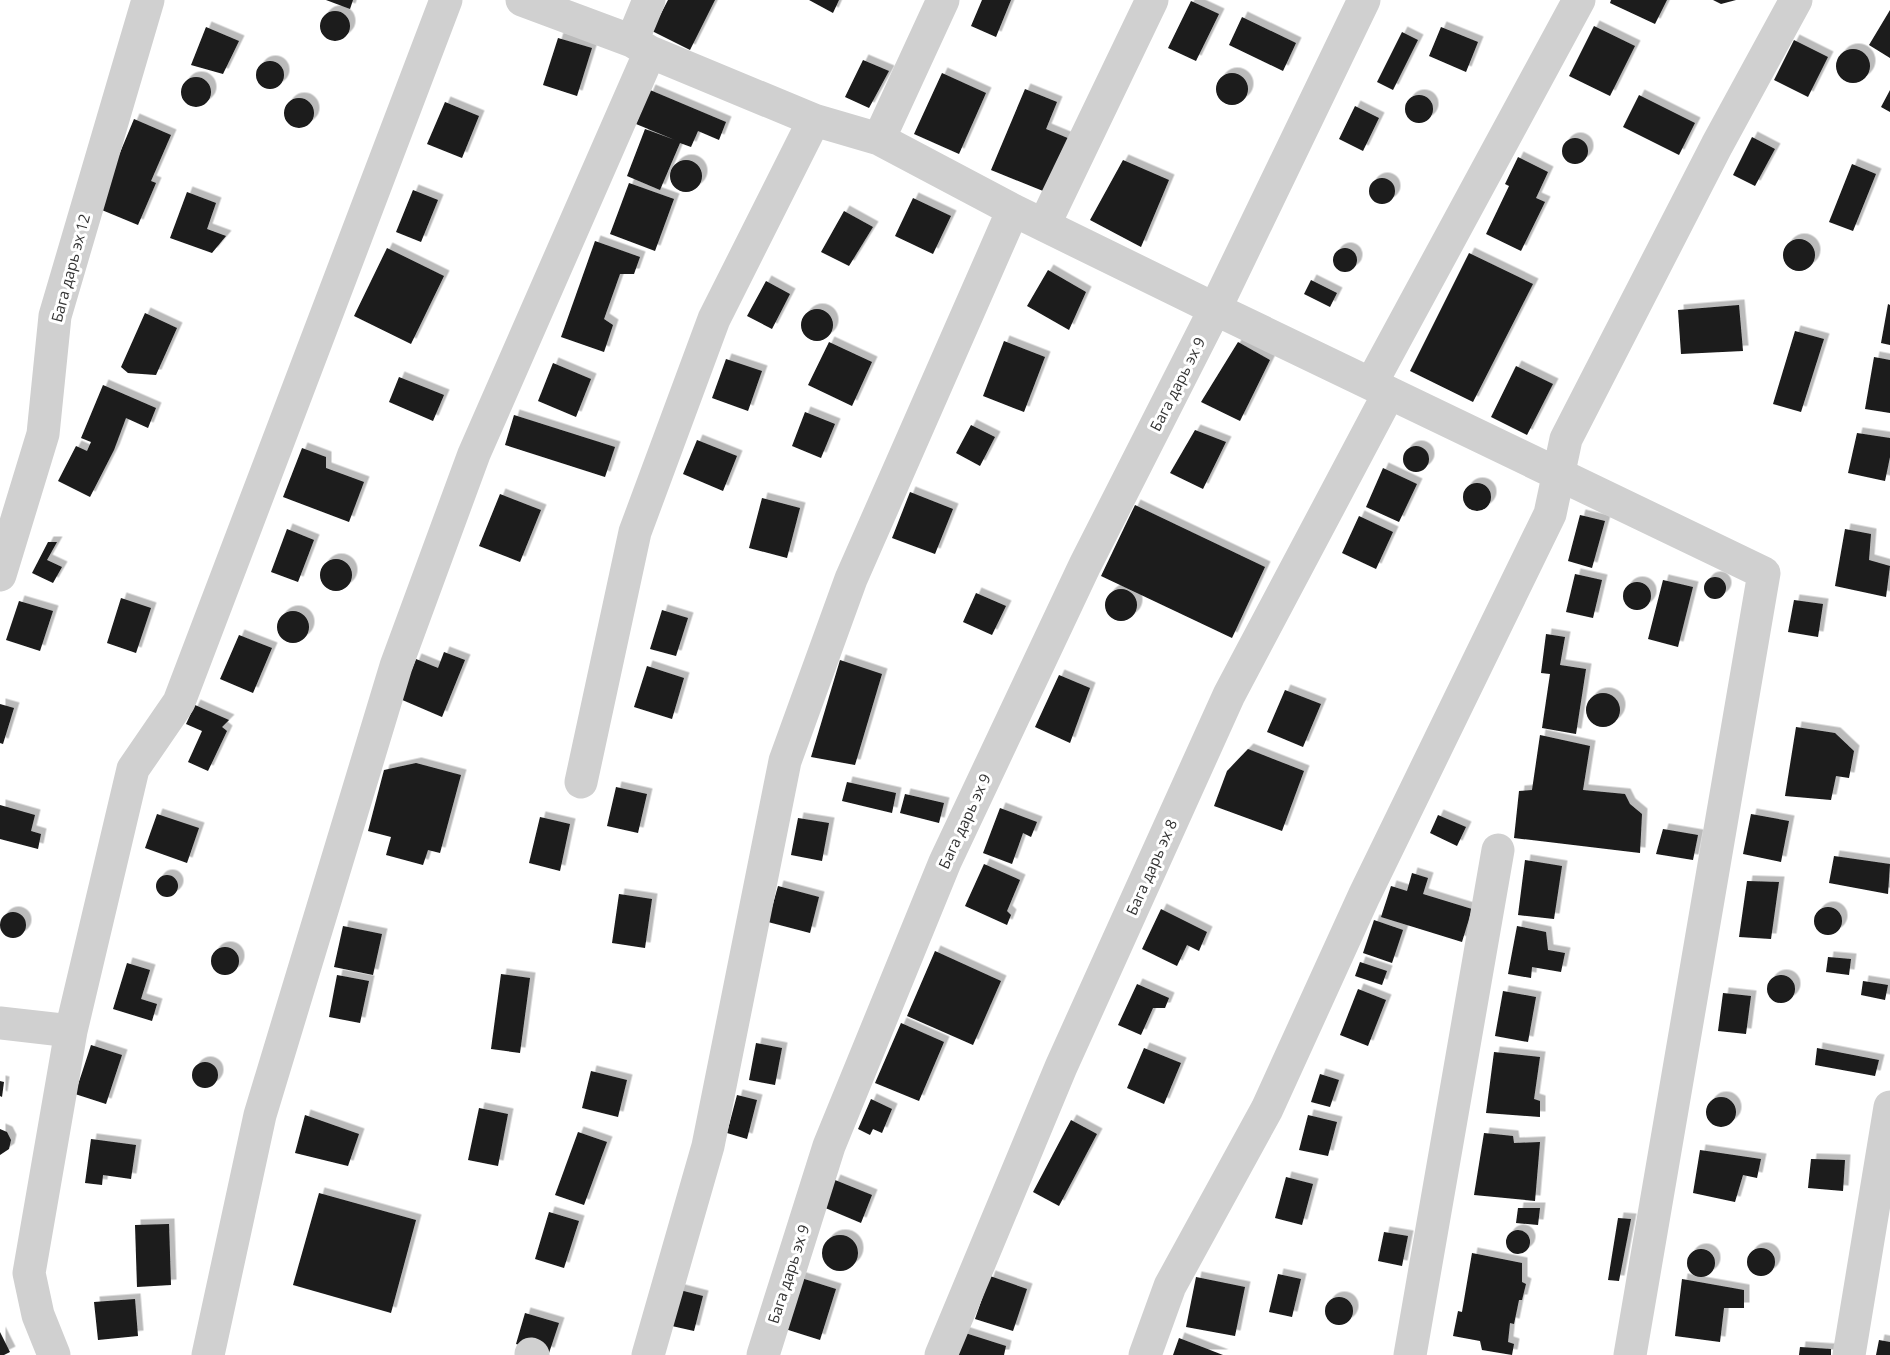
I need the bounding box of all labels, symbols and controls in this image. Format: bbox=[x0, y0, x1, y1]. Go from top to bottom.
street label: Бага дарь эх 12 bbox=[46, 212, 94, 324]
street label: Бага дарь эх 9 bbox=[1145, 334, 1209, 434]
street label: Бага дарь эх 9 bbox=[933, 770, 995, 872]
street label: Бага дарь эх 8 bbox=[1121, 816, 1181, 918]
street label: Бага дарь эх 9 bbox=[763, 1222, 813, 1326]

